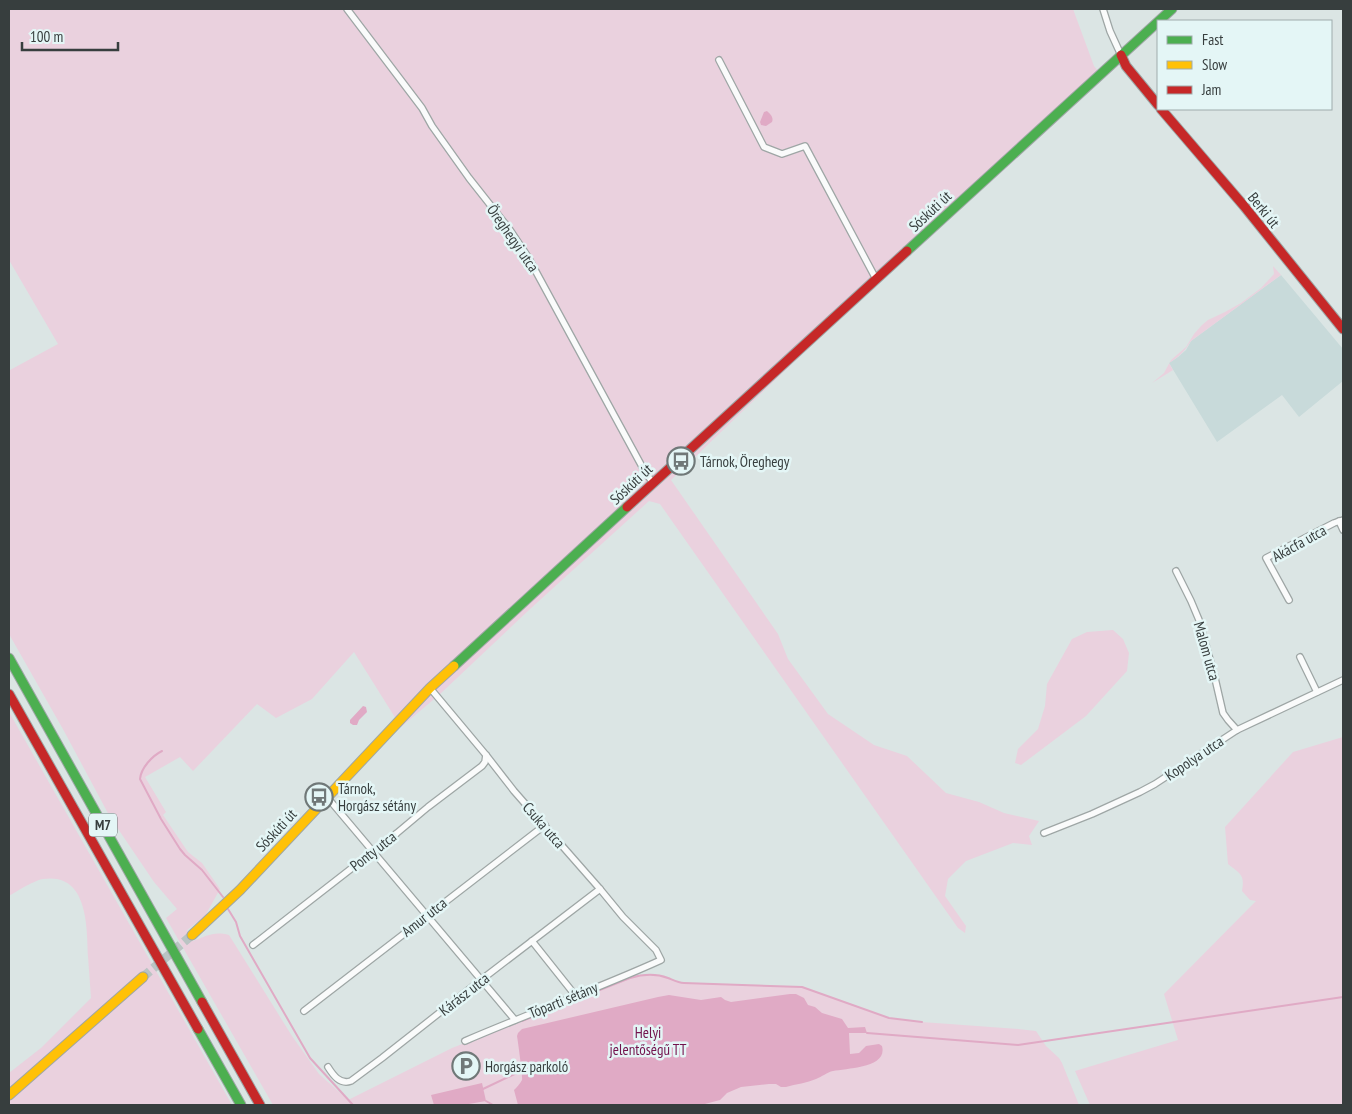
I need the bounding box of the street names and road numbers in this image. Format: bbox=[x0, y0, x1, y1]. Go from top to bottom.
street label: Sóskúti út bbox=[905, 186, 955, 236]
street label: Berki út bbox=[1244, 188, 1284, 232]
street label: Öreghegyi utca bbox=[483, 201, 543, 275]
street label: Sóskúti út bbox=[606, 459, 656, 509]
street label: Akácfa utca bbox=[1269, 520, 1329, 566]
street label: Malom utca bbox=[1190, 619, 1224, 683]
street label: Kopolya utca bbox=[1161, 732, 1227, 784]
street label: Csuka utca bbox=[519, 798, 569, 852]
street label: Sóskúti út bbox=[251, 805, 301, 855]
road number: M7 bbox=[89, 814, 117, 836]
street label: Ponty utca bbox=[346, 827, 400, 875]
street label: Amur utca bbox=[397, 893, 451, 941]
street label: Kárász utca bbox=[435, 968, 493, 1020]
street label: Tóparti sétány bbox=[526, 977, 601, 1022]

